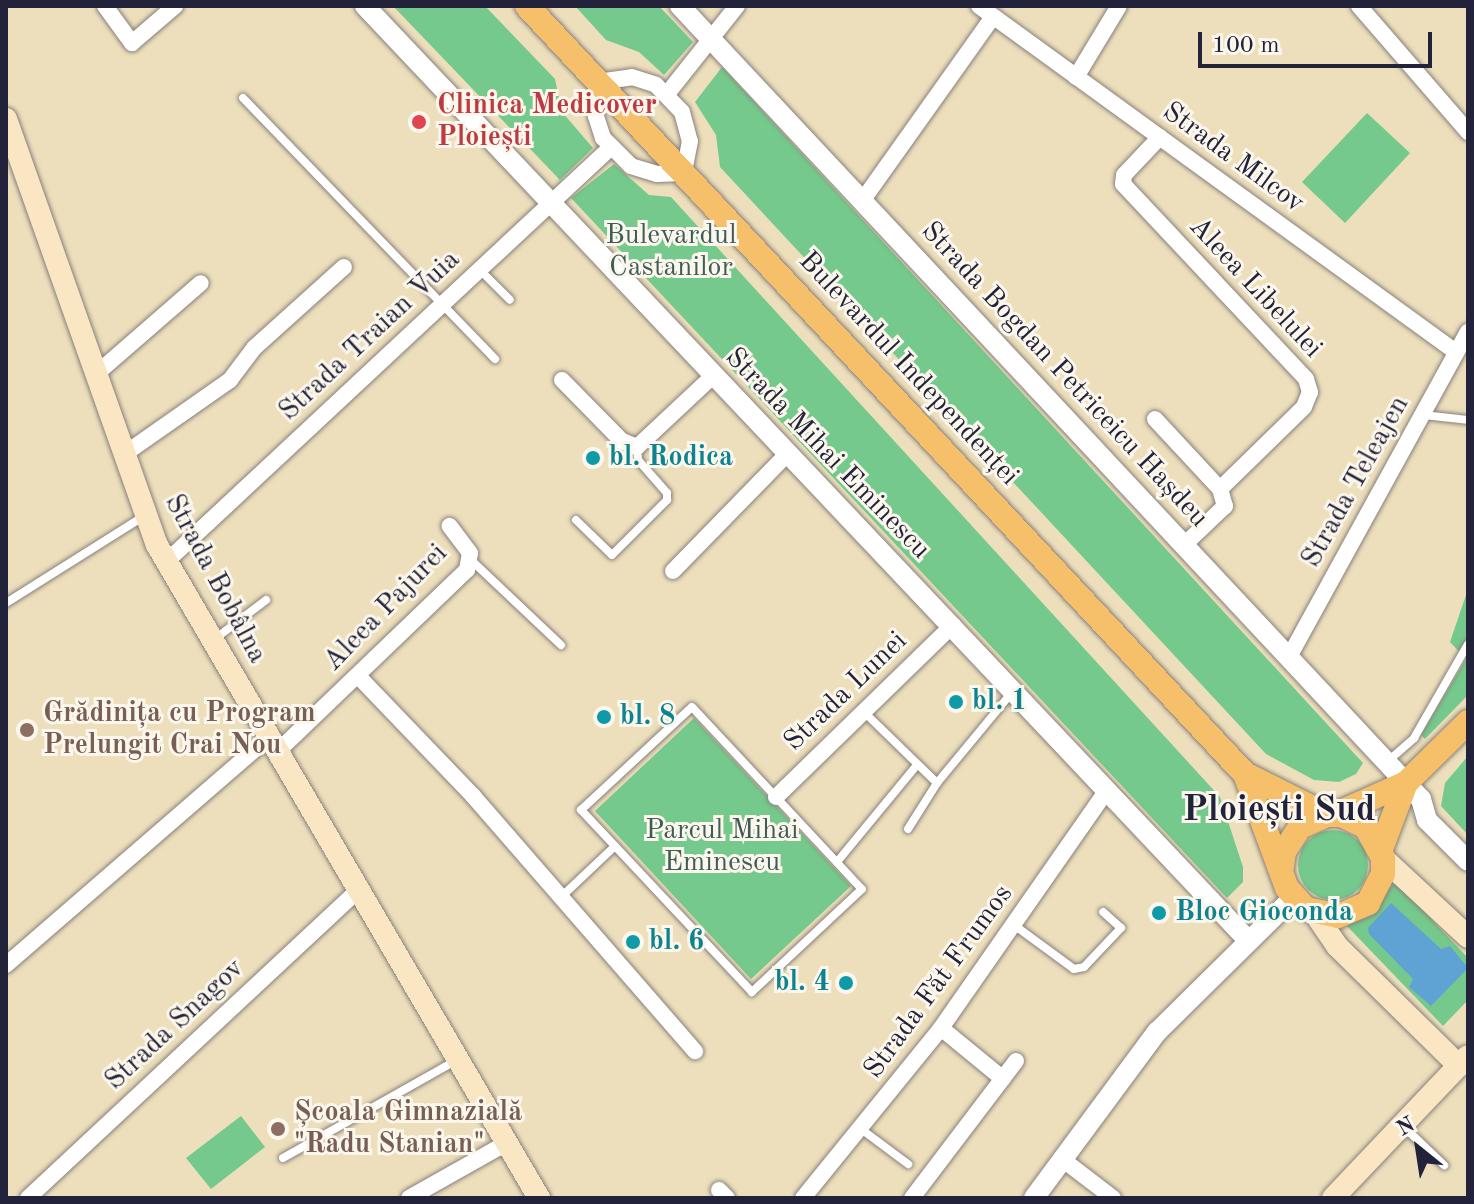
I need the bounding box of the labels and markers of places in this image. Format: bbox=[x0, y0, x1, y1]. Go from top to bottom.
place label: Clinica Medicover Ploiești bbox=[437, 89, 657, 155]
marker: Clinica Medicover Ploiești bbox=[408, 111, 430, 133]
place label: bl. Rodica bbox=[609, 441, 733, 475]
marker: bl. Rodica bbox=[584, 449, 602, 467]
place label: bl. 1 bbox=[972, 685, 1027, 719]
marker: bl. 1 bbox=[947, 693, 965, 711]
place label: Grădinița cu Program Prelungit Crai Nou bbox=[43, 697, 316, 763]
place label: bl. 8 bbox=[620, 700, 675, 734]
marker: bl. 8 bbox=[595, 708, 613, 726]
marker: Grădinița cu Program Prelungit Crai Nou bbox=[18, 721, 36, 739]
place label: Bloc Gioconda bbox=[1175, 896, 1353, 930]
marker: Bloc Gioconda bbox=[1150, 904, 1168, 922]
place label: bl. 6 bbox=[649, 925, 704, 959]
marker: bl. 6 bbox=[624, 933, 642, 951]
place label: bl. 4 bbox=[775, 966, 830, 1000]
marker: bl. 4 bbox=[837, 974, 855, 992]
place label: Școala Gimnazială "Radu Stanian" bbox=[294, 1096, 522, 1162]
marker: Școala Gimnazială "Radu Stanian" bbox=[269, 1120, 287, 1138]

